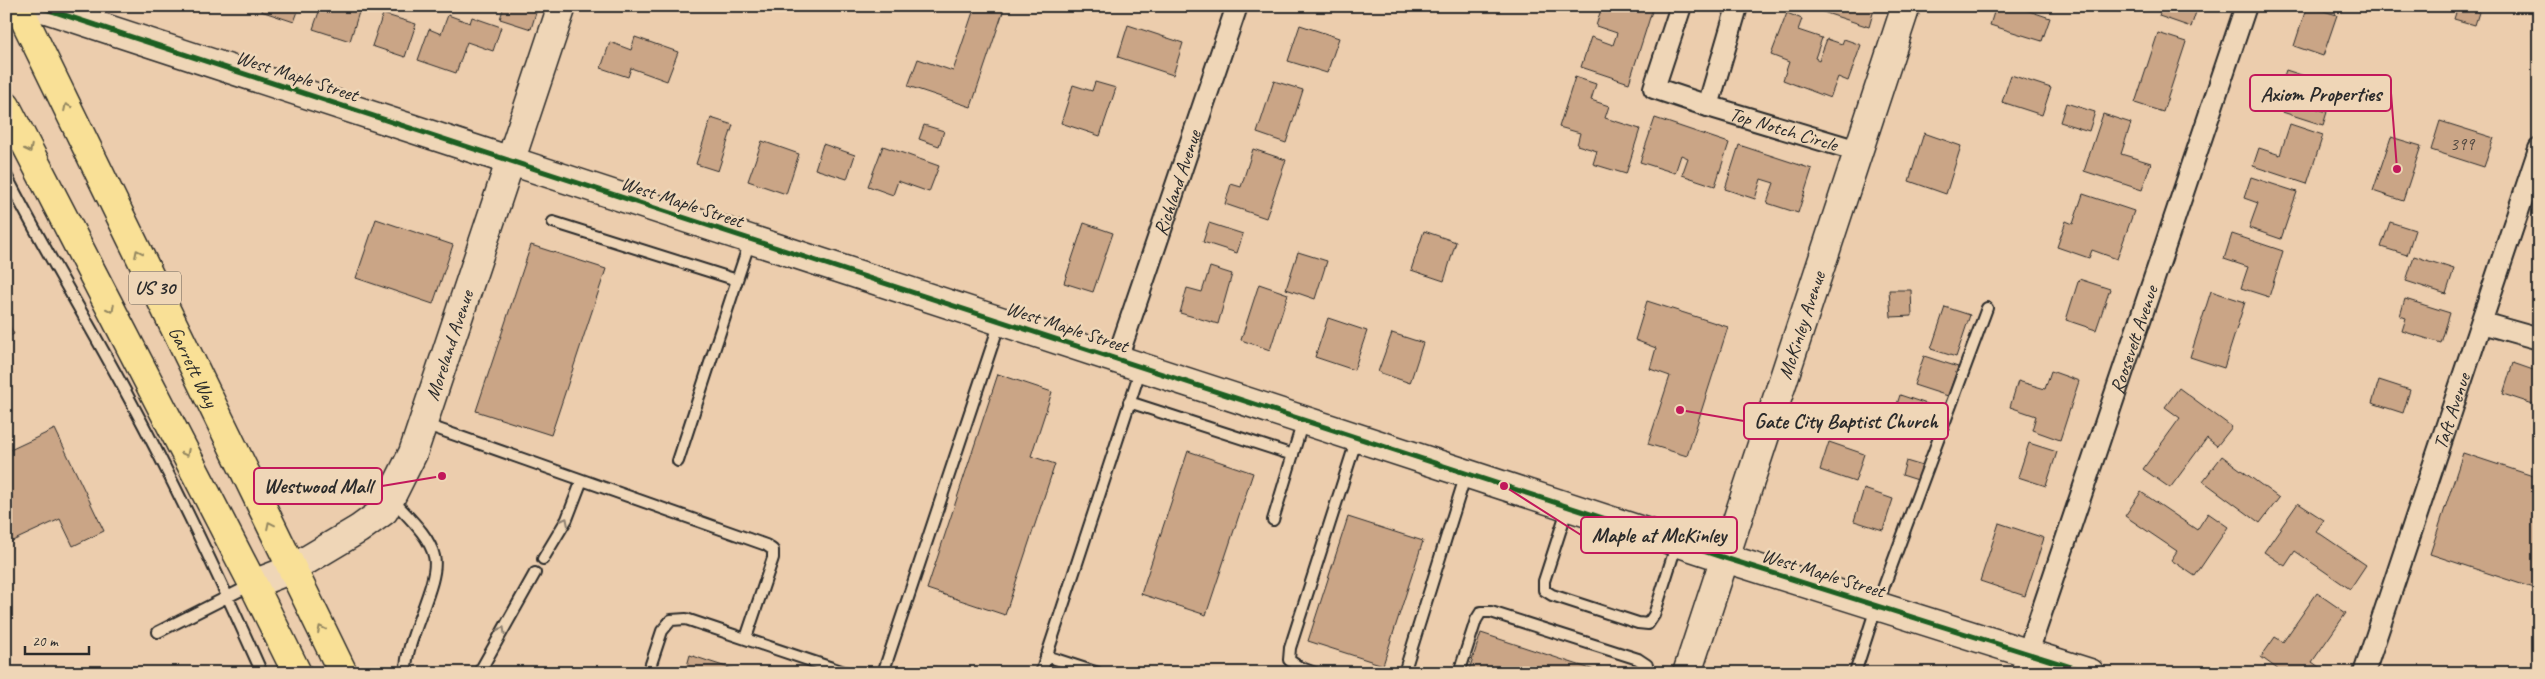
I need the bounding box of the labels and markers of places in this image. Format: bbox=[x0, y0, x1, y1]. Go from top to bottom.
callout: Axiom Properties bbox=[2250, 75, 2391, 111]
callout: Gate City Baptist Church bbox=[1744, 403, 1948, 439]
callout: Westwood Mall bbox=[254, 468, 382, 504]
callout: Maple at McKinley bbox=[1581, 517, 1737, 553]

